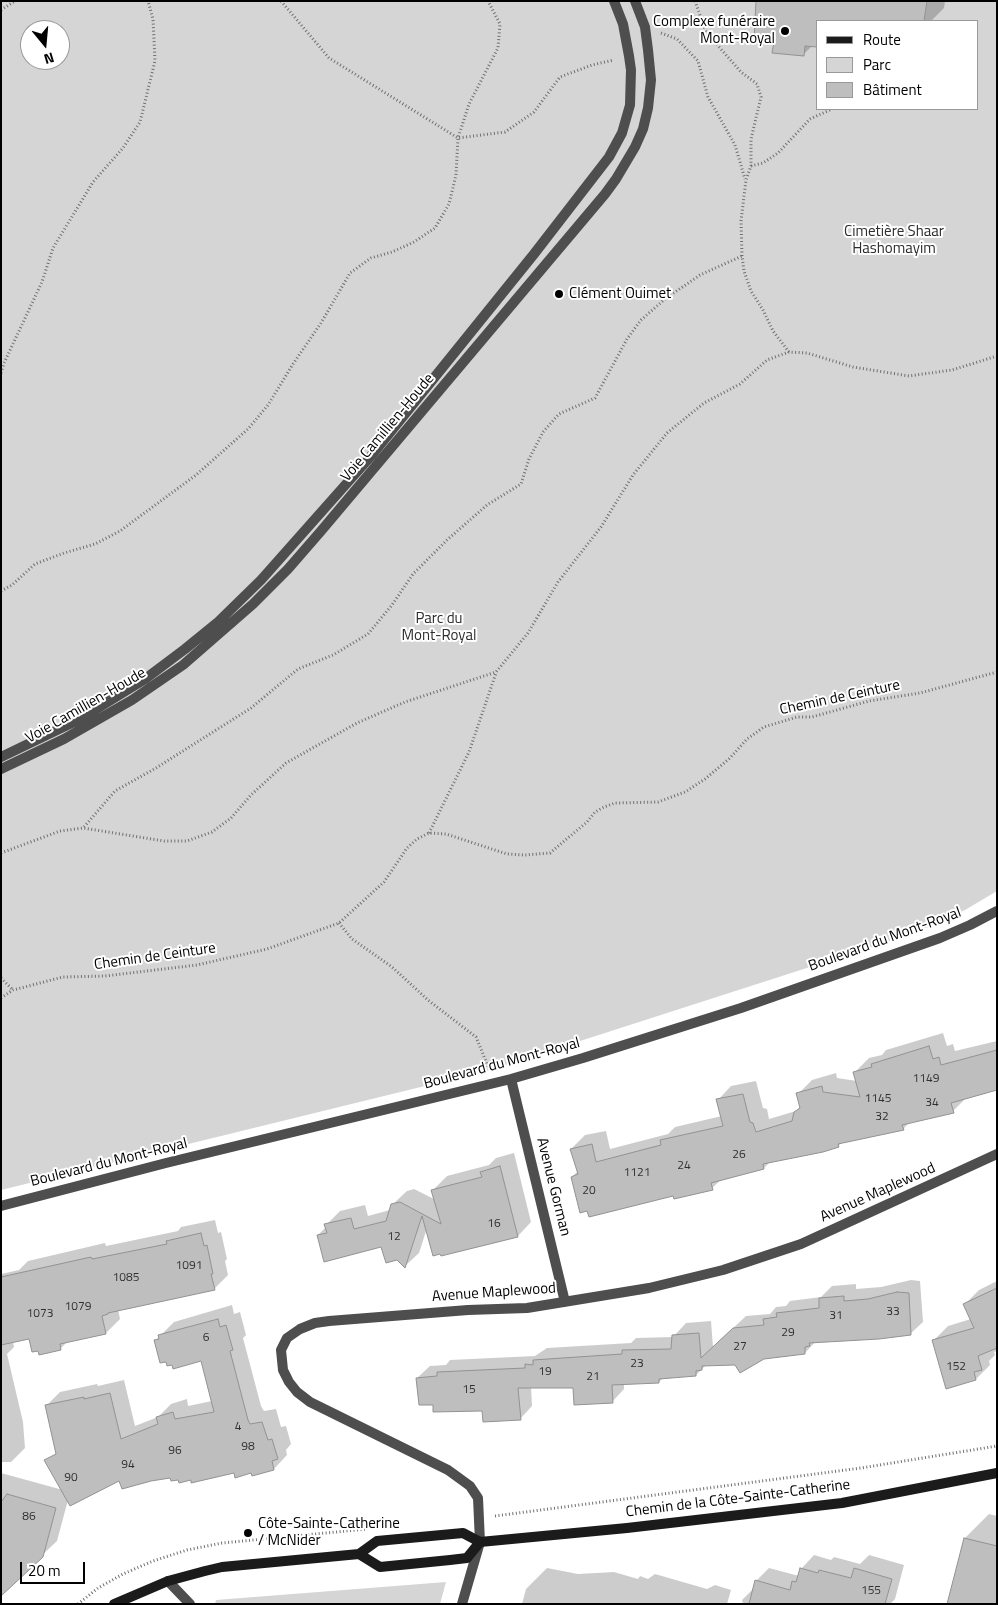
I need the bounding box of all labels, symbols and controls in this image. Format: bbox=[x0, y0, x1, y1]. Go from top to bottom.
place label: Complexe funéraire Mont-Royal bbox=[653, 13, 775, 48]
north arrow bbox=[20, 20, 70, 70]
legend bbox=[816, 20, 978, 110]
marker: Complexe funéraire Mont-Royal bbox=[779, 25, 791, 37]
text: Route bbox=[863, 28, 901, 51]
text: N bbox=[42, 47, 57, 70]
text: Parc bbox=[863, 53, 891, 76]
text: Bâtiment bbox=[863, 78, 922, 101]
park label: Cimetière Shaar Hashomayim bbox=[844, 223, 944, 258]
place label: Clément Ouimet bbox=[569, 285, 671, 303]
marker: Clément Ouimet bbox=[553, 288, 565, 300]
street label: Voie Camillien-Houde bbox=[337, 370, 439, 486]
park label: Parc du Mont-Royal bbox=[402, 610, 476, 645]
street label: Voie Camillien-Houde bbox=[23, 664, 149, 748]
street label: Chemin de Ceinture bbox=[778, 676, 902, 720]
street label: Boulevard du Mont-Royal bbox=[806, 904, 964, 976]
street label: Chemin de Ceinture bbox=[93, 940, 217, 974]
street label: Boulevard du Mont-Royal bbox=[422, 1034, 582, 1094]
house number: 1149 bbox=[913, 1072, 939, 1086]
house number: 1145 bbox=[865, 1092, 891, 1106]
house number: 34 bbox=[925, 1096, 939, 1110]
house number: 32 bbox=[875, 1110, 889, 1124]
street label: Boulevard du Mont-Royal bbox=[29, 1135, 189, 1191]
street label: Avenue Gorman bbox=[532, 1136, 574, 1238]
house number: 26 bbox=[732, 1148, 746, 1162]
house number: 24 bbox=[677, 1159, 691, 1173]
street label: Avenue Maplewood bbox=[818, 1159, 938, 1227]
house number: 1121 bbox=[624, 1166, 650, 1180]
house number: 20 bbox=[582, 1184, 596, 1198]
house number: 16 bbox=[487, 1217, 501, 1231]
house number: 12 bbox=[387, 1230, 401, 1244]
house number: 1091 bbox=[176, 1259, 202, 1273]
house number: 1085 bbox=[113, 1271, 139, 1285]
street label: Avenue Maplewood bbox=[431, 1280, 557, 1306]
house number: 1079 bbox=[65, 1300, 91, 1314]
house number: 33 bbox=[886, 1305, 900, 1319]
house number: 1073 bbox=[27, 1307, 53, 1321]
house number: 31 bbox=[829, 1309, 843, 1323]
house number: 29 bbox=[781, 1326, 795, 1340]
house number: 6 bbox=[203, 1331, 209, 1345]
house number: 27 bbox=[733, 1340, 747, 1354]
house number: 23 bbox=[630, 1357, 644, 1371]
house number: 152 bbox=[946, 1360, 966, 1374]
house number: 19 bbox=[538, 1365, 552, 1379]
house number: 21 bbox=[586, 1370, 600, 1384]
house number: 15 bbox=[462, 1383, 476, 1397]
house number: 4 bbox=[235, 1420, 241, 1434]
house number: 98 bbox=[241, 1440, 255, 1454]
house number: 96 bbox=[168, 1444, 182, 1458]
house number: 94 bbox=[121, 1458, 135, 1472]
house number: 90 bbox=[64, 1471, 78, 1485]
street label: Chemin de la Côte-Sainte-Catherine bbox=[625, 1476, 851, 1522]
house number: 86 bbox=[22, 1510, 36, 1524]
place label: Côte-Sainte-Catherine / McNider bbox=[258, 1515, 400, 1550]
marker: Côte-Sainte-Catherine / McNider bbox=[242, 1527, 254, 1539]
scale bar bbox=[22, 1552, 88, 1584]
text: 20 m bbox=[28, 1559, 61, 1582]
house number: 155 bbox=[861, 1584, 881, 1598]

